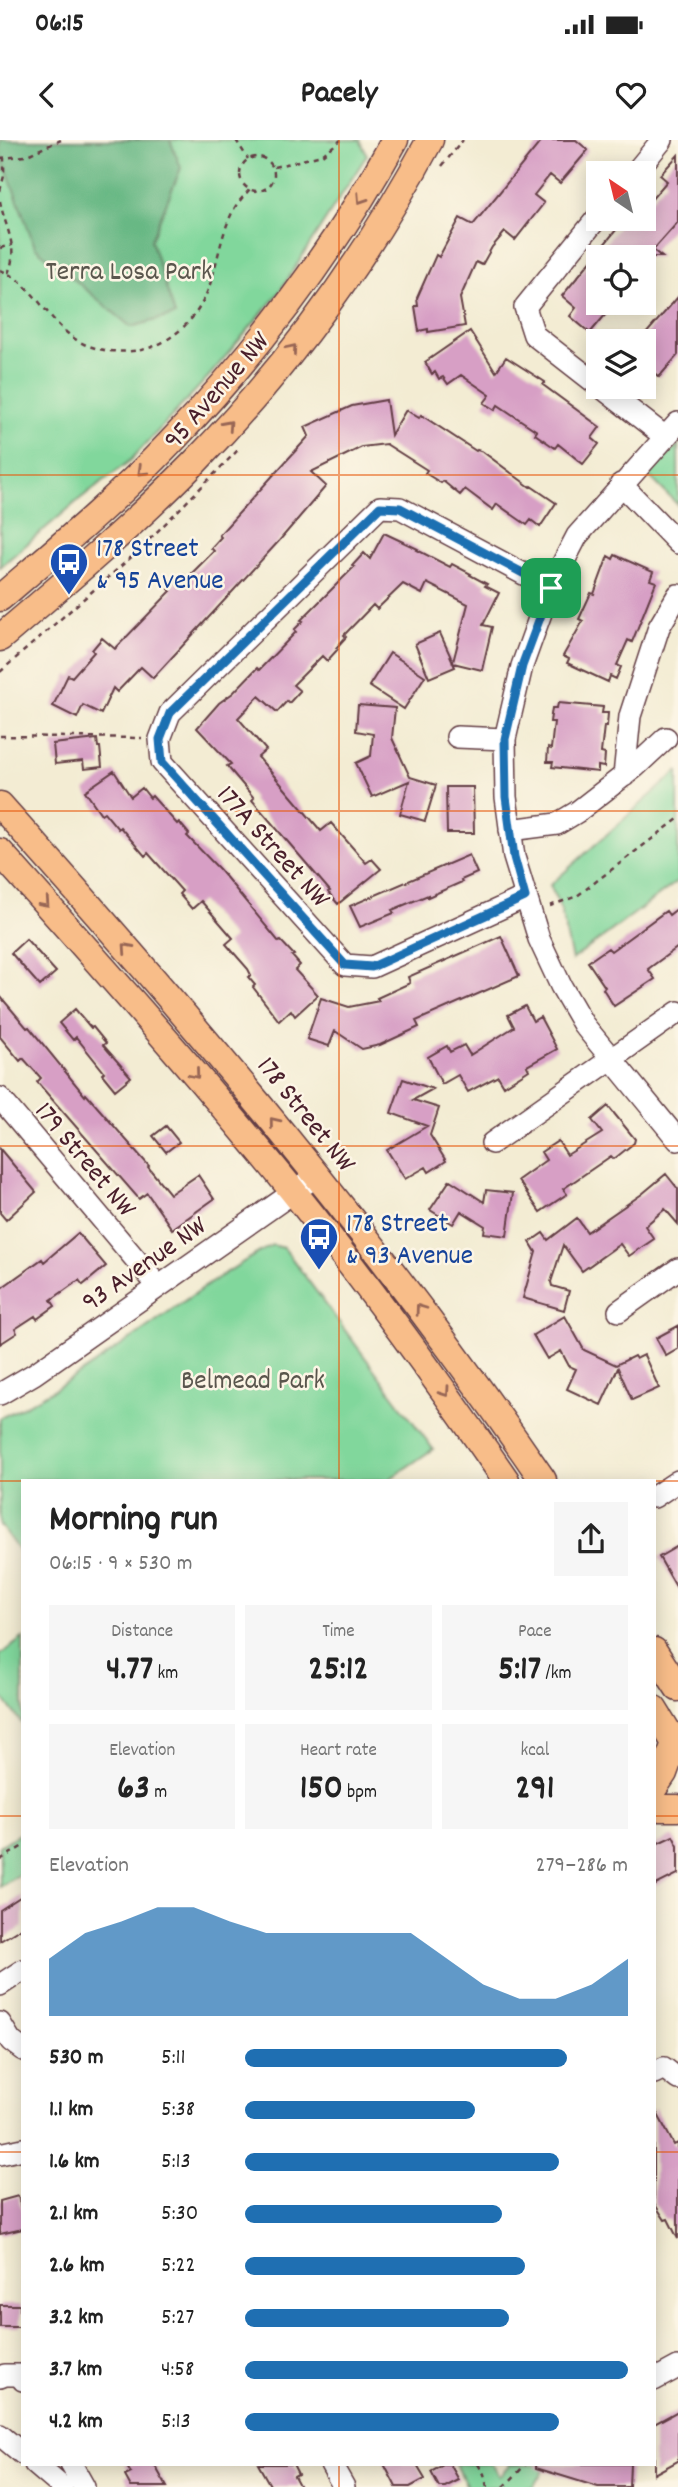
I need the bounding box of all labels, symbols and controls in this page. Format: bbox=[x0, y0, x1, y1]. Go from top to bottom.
text: 06:15 bbox=[35, 6, 84, 43]
text: Pacely bbox=[300, 72, 378, 118]
icon: back bbox=[28, 76, 66, 114]
icon: heart bbox=[612, 76, 650, 114]
north arrow bbox=[586, 161, 656, 231]
map controls bbox=[586, 161, 656, 399]
one-way arrow bbox=[357, 191, 369, 204]
button: locate bbox=[586, 245, 656, 315]
park label: Terra Losa Park bbox=[46, 254, 212, 294]
street label: 95 Avenue NW bbox=[156, 324, 282, 460]
button: layers bbox=[586, 329, 656, 399]
one-way arrow bbox=[284, 344, 297, 356]
one-way arrow bbox=[220, 420, 232, 433]
one-way arrow bbox=[137, 462, 150, 475]
place label: 178 Street & 95 Avenue bbox=[96, 531, 224, 603]
bus stop icon: 178 Street & 95 Avenue bbox=[48, 541, 90, 596]
pin bbox=[521, 558, 581, 618]
icon: arrive bbox=[532, 569, 570, 607]
street label: 177A Street NW bbox=[205, 778, 338, 920]
one-way arrow bbox=[37, 895, 50, 908]
one-way arrow bbox=[123, 943, 136, 956]
street label: 178 Street NW bbox=[245, 1050, 364, 1183]
one-way arrow bbox=[187, 1066, 199, 1079]
street label: 179 Street NW bbox=[23, 1095, 144, 1229]
one-way arrow bbox=[270, 1117, 283, 1129]
place label: 178 Street & 93 Avenue bbox=[346, 1206, 473, 1278]
street label: 93 Avenue NW bbox=[75, 1208, 217, 1324]
bus stop icon: 178 Street & 93 Avenue bbox=[298, 1216, 340, 1271]
one-way arrow bbox=[416, 1304, 429, 1316]
park label: Belmead Park bbox=[181, 1363, 325, 1403]
one-way arrow bbox=[437, 1385, 450, 1398]
text: Morning run bbox=[49, 1494, 218, 1549]
button: share bbox=[554, 1502, 628, 1576]
text: 06:15 · 9 × 530 m bbox=[49, 1548, 193, 1581]
text: Distance bbox=[111, 1619, 173, 1646]
text: Time bbox=[322, 1619, 355, 1646]
text: Pace bbox=[518, 1619, 552, 1646]
text: 4.77 bbox=[106, 1646, 153, 1696]
text: 25:12 bbox=[308, 1646, 369, 1696]
text: 5:17 bbox=[498, 1646, 541, 1696]
text: km bbox=[153, 1661, 178, 1688]
text: /km bbox=[541, 1661, 572, 1688]
text: Elevation bbox=[109, 1738, 175, 1765]
text: Heart rate bbox=[300, 1738, 377, 1765]
text: kcal bbox=[520, 1738, 549, 1765]
text: 63 bbox=[117, 1765, 150, 1815]
text: 150 bbox=[300, 1765, 343, 1815]
text: 291 bbox=[515, 1765, 554, 1815]
text: m bbox=[150, 1780, 167, 1807]
text: bpm bbox=[343, 1780, 377, 1807]
text: Elevation bbox=[49, 1850, 129, 1883]
text: 279–286 m bbox=[536, 1850, 628, 1883]
text: 530 m bbox=[49, 2042, 103, 2075]
text: 5:11 bbox=[161, 2042, 186, 2075]
text: 1.1 km bbox=[49, 2094, 93, 2127]
text: 5:38 bbox=[161, 2094, 195, 2127]
text: 1.6 km bbox=[49, 2146, 100, 2179]
text: 5:13 bbox=[161, 2146, 191, 2179]
text: 2.1 km bbox=[49, 2198, 98, 2231]
text: 5:30 bbox=[161, 2198, 198, 2231]
text: 2.6 km bbox=[49, 2250, 105, 2283]
text: 5:22 bbox=[161, 2250, 196, 2283]
text: 3.2 km bbox=[49, 2302, 104, 2335]
text: 5:27 bbox=[161, 2302, 194, 2335]
text: 3.7 km bbox=[49, 2354, 102, 2387]
text: 4:58 bbox=[161, 2354, 194, 2387]
text: 4.2 km bbox=[49, 2406, 103, 2439]
text: 5:13 bbox=[161, 2406, 191, 2439]

